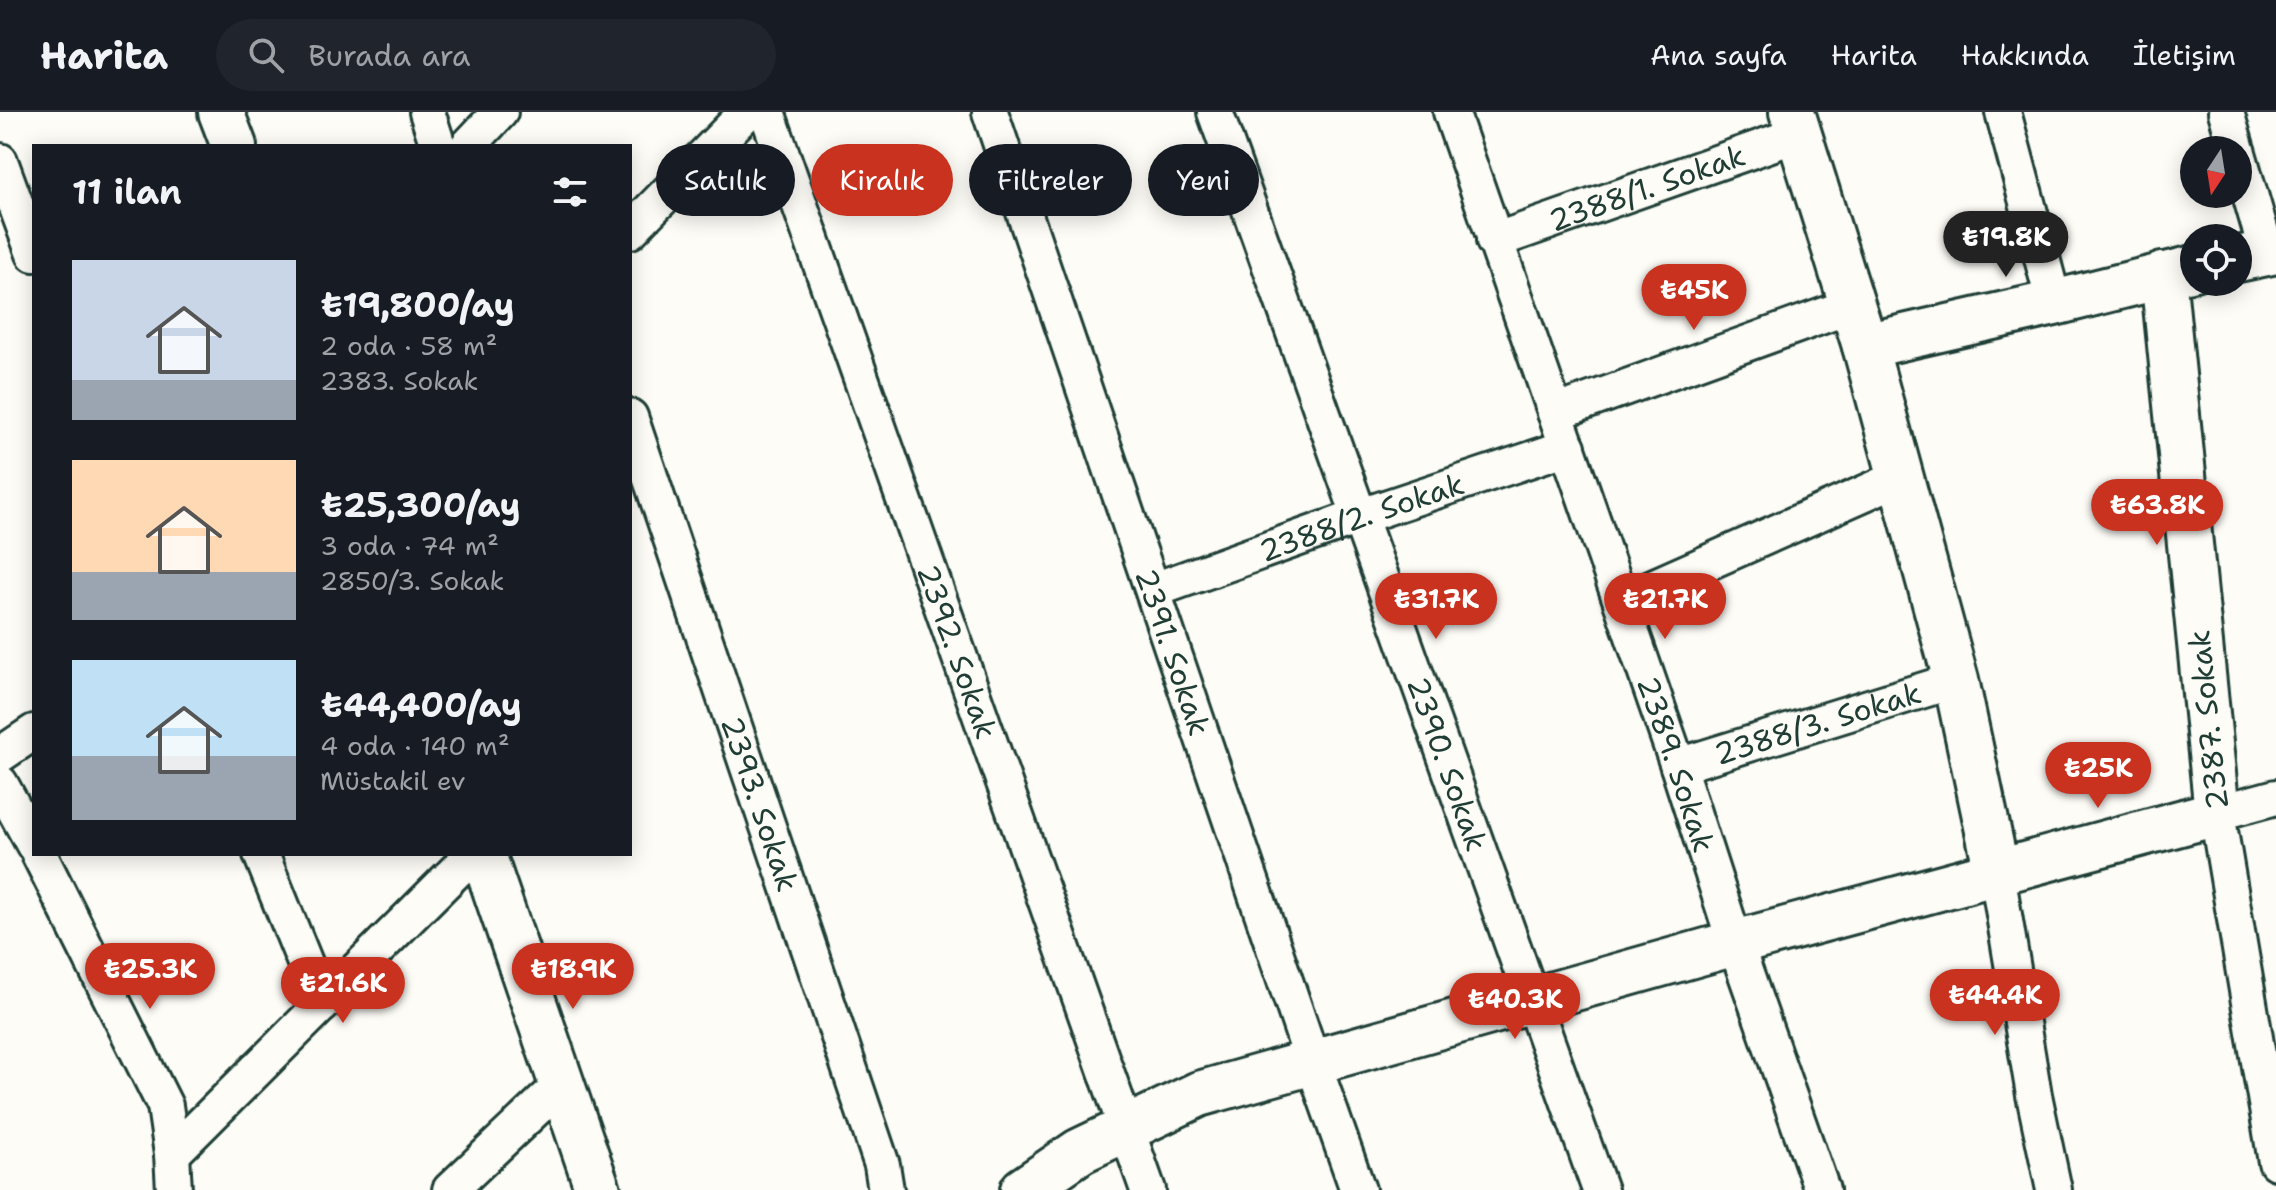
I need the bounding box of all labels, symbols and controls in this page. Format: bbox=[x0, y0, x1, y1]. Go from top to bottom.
search box bbox=[216, 19, 776, 91]
text: Harita bbox=[40, 30, 168, 81]
icon: search bbox=[244, 33, 288, 77]
text: Burada ara bbox=[308, 35, 470, 76]
text: Ana sayfa bbox=[1650, 36, 1787, 74]
text: Harita bbox=[1831, 36, 1917, 74]
text: Hakkında bbox=[1961, 36, 2089, 74]
text: İletişim bbox=[2133, 36, 2236, 74]
street label: 2388/1. Sokak bbox=[1543, 134, 1751, 241]
north arrow bbox=[2180, 136, 2252, 208]
map controls bbox=[2180, 136, 2252, 296]
chip: Satılık bbox=[656, 144, 795, 216]
chip: Kiralık bbox=[811, 144, 953, 216]
chip: Filtreler bbox=[969, 144, 1132, 216]
chip: Yeni bbox=[1148, 144, 1259, 216]
text: 11 ilan bbox=[72, 169, 182, 215]
icon: filters bbox=[548, 170, 592, 214]
pin: ₺19.8K bbox=[1941, 211, 2071, 279]
text: ₺19.8K bbox=[1961, 219, 2051, 254]
button: locate bbox=[2180, 224, 2252, 296]
pin: ₺45K bbox=[1647, 264, 1741, 332]
text: ₺45K bbox=[1659, 272, 1729, 307]
text: ₺19,800/ay bbox=[320, 282, 515, 328]
icon: home bbox=[136, 292, 232, 388]
text: 2 oda · 58 m² bbox=[320, 328, 497, 363]
text: 2383. Sokak bbox=[320, 363, 478, 398]
street label: 2388/2. Sokak bbox=[1253, 463, 1469, 571]
pin: ₺63.8K bbox=[2092, 479, 2222, 547]
text: ₺25,300/ay bbox=[320, 482, 521, 528]
text: ₺63.8K bbox=[2109, 487, 2205, 522]
icon: home bbox=[136, 492, 232, 588]
text: 3 oda · 74 m² bbox=[320, 528, 499, 563]
street label: 2392. Sokak bbox=[908, 559, 1007, 744]
text: 2850/3. Sokak bbox=[320, 563, 504, 598]
street label: 2391. Sokak bbox=[1126, 563, 1221, 741]
pin: ₺31.7K bbox=[1371, 573, 1501, 641]
pin: ₺21.7K bbox=[1600, 573, 1730, 641]
text: ₺31.7K bbox=[1393, 581, 1479, 616]
text: ₺21.7K bbox=[1622, 581, 1708, 616]
street label: 2387. Sokak bbox=[2178, 628, 2238, 812]
street label: 2390. Sokak bbox=[1398, 671, 1498, 857]
street label: 2389. Sokak bbox=[1628, 671, 1725, 857]
street label: 2388/3. Sokak bbox=[1709, 672, 1926, 774]
text: ₺44,400/ay bbox=[320, 682, 522, 728]
icon: home bbox=[136, 692, 232, 788]
street label: 2393. Sokak bbox=[712, 711, 809, 897]
text: 4 oda · 140 m² bbox=[320, 728, 510, 763]
pin: ₺25K bbox=[2051, 742, 2145, 810]
text: ₺25K bbox=[2063, 750, 2133, 785]
text: Müstakil ev bbox=[320, 763, 465, 798]
pin: ₺25.3K bbox=[85, 943, 215, 1011]
pin: ₺18.9K bbox=[508, 943, 638, 1011]
text: ₺25.3K bbox=[103, 951, 197, 986]
text: ₺18.9K bbox=[530, 951, 616, 986]
pin: ₺21.6K bbox=[278, 957, 408, 1025]
text: ₺21.6K bbox=[299, 965, 387, 1000]
pin: ₺44.4K bbox=[1930, 969, 2060, 1037]
pin: ₺40.3K bbox=[1450, 973, 1580, 1041]
text: ₺44.4K bbox=[1948, 977, 2042, 1012]
text: ₺40.3K bbox=[1467, 981, 1563, 1016]

